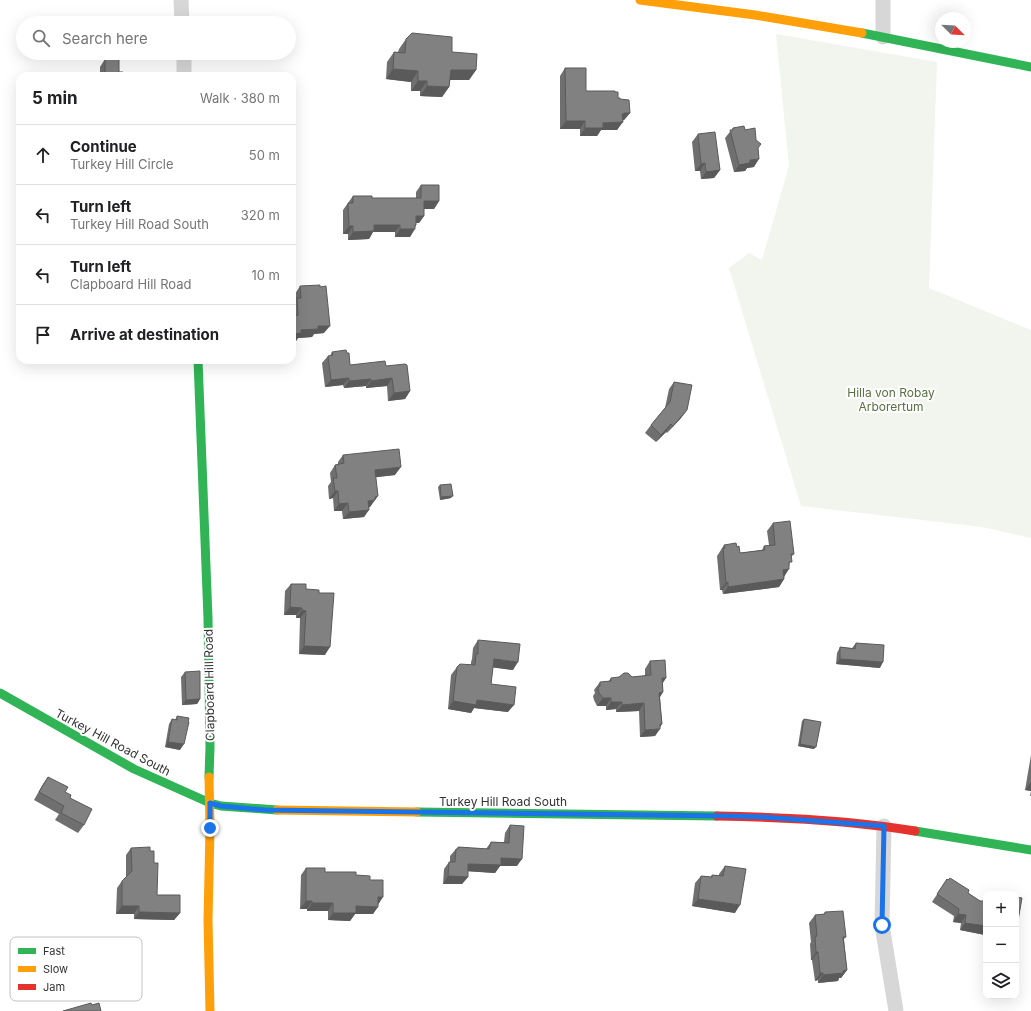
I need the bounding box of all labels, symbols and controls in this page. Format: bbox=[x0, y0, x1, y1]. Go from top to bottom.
north arrow bbox=[935, 12, 971, 48]
search box bbox=[16, 16, 296, 60]
icon: search bbox=[30, 27, 52, 49]
text: Search here bbox=[62, 29, 148, 48]
text: 5 min bbox=[32, 88, 78, 108]
text: Walk · 380 m bbox=[200, 90, 280, 106]
text: Continue bbox=[70, 137, 137, 156]
icon: ahead bbox=[32, 144, 54, 166]
text: 50 m bbox=[249, 147, 280, 163]
text: Turkey Hill Circle bbox=[70, 156, 174, 172]
text: Turn left bbox=[70, 197, 131, 216]
icon: left bbox=[32, 204, 54, 226]
text: 320 m bbox=[241, 207, 280, 223]
text: Turkey Hill Road South bbox=[70, 216, 209, 232]
text: Turn left bbox=[70, 257, 131, 276]
icon: left bbox=[32, 264, 54, 286]
text: 10 m bbox=[251, 267, 280, 283]
text: Clapboard Hill Road bbox=[70, 276, 192, 292]
icon: arrive bbox=[32, 324, 54, 346]
text: Arrive at destination bbox=[70, 325, 219, 344]
park label: Hilla von Robay Arborertum bbox=[847, 385, 935, 414]
street label: Clapboard Hill Road bbox=[201, 629, 217, 741]
street label: Turkey Hill Road South bbox=[53, 705, 173, 779]
street label: Turkey Hill Road South bbox=[439, 794, 567, 809]
route end bbox=[201, 819, 219, 837]
map controls bbox=[983, 891, 1019, 999]
button: + bbox=[983, 891, 1019, 927]
route start bbox=[873, 916, 891, 934]
button: − bbox=[983, 927, 1019, 963]
legend bbox=[10, 937, 142, 1001]
text: Fast bbox=[43, 944, 65, 958]
text: Slow bbox=[43, 962, 68, 976]
button: layers bbox=[983, 963, 1019, 999]
text: Jam bbox=[43, 980, 65, 994]

